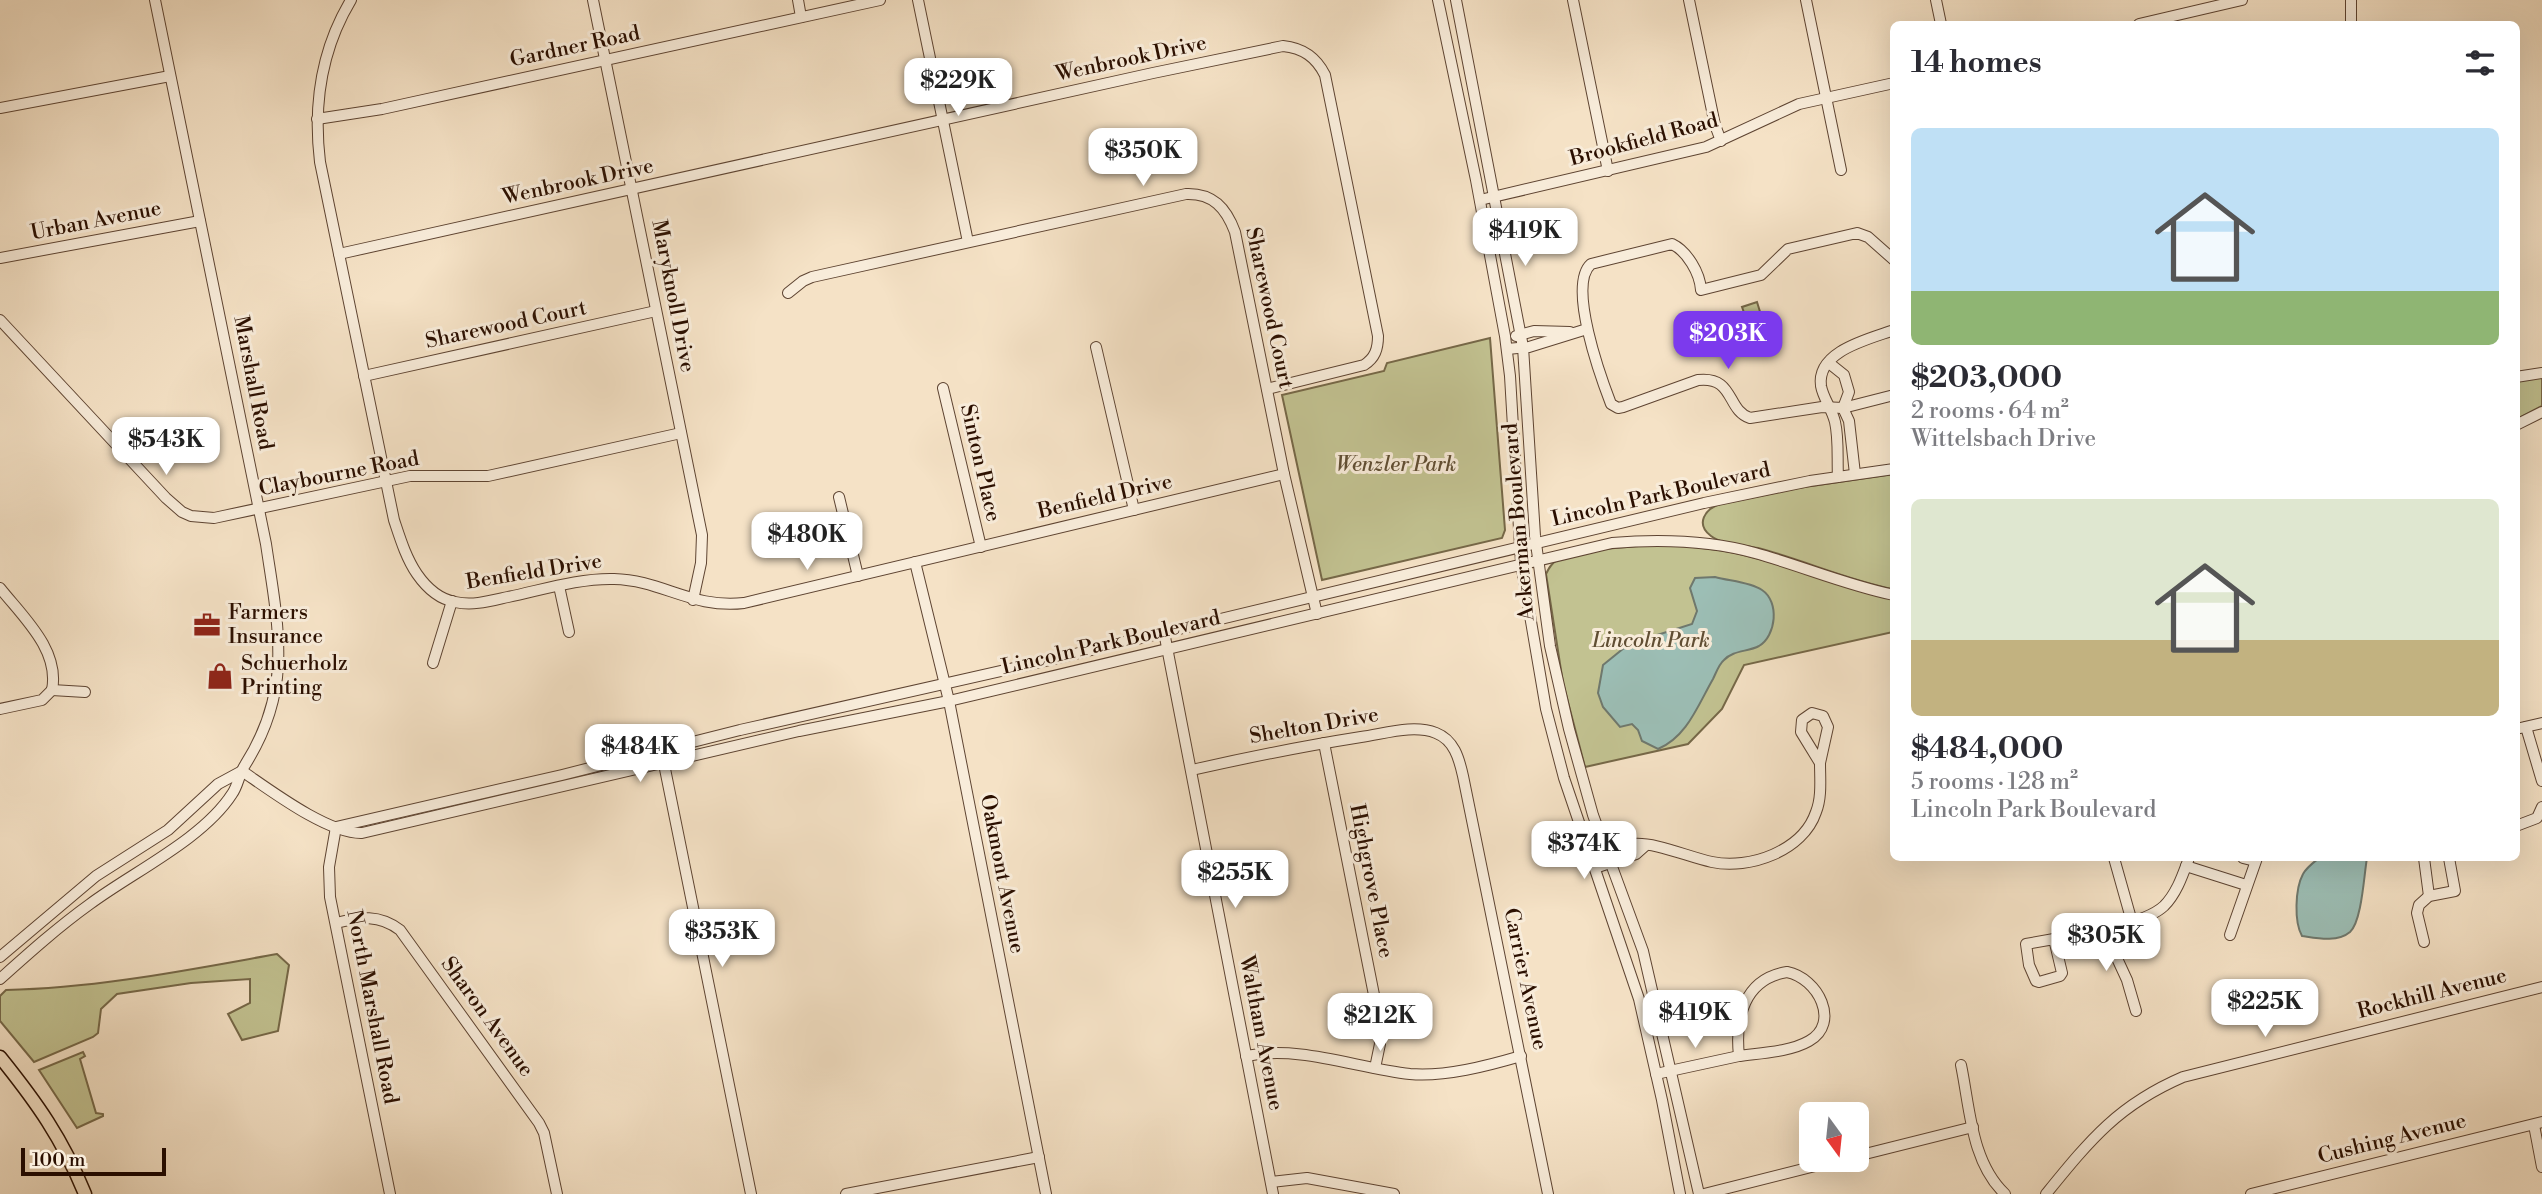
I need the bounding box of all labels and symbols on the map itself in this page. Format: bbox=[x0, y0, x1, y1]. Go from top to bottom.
street label: Gardner Road bbox=[508, 21, 642, 73]
street label: Wenbrook Drive bbox=[1052, 30, 1209, 88]
pin: $229K bbox=[909, 58, 1007, 118]
street label: Brookfield Road bbox=[1566, 108, 1721, 173]
pin: $350K bbox=[1094, 128, 1192, 188]
street label: Wenbrook Drive bbox=[499, 153, 656, 211]
street label: Urban Avenue bbox=[28, 196, 164, 246]
pin: $419K bbox=[1476, 208, 1574, 268]
street label: Maryknoll Drive bbox=[645, 218, 701, 374]
street label: Sharewood Court bbox=[1239, 225, 1299, 392]
street label: Sharewood Court bbox=[423, 295, 590, 355]
pin: $203K bbox=[1679, 312, 1777, 371]
street label: Marshall Road bbox=[227, 314, 279, 452]
street label: Sinton Place bbox=[954, 402, 1006, 524]
pin: $543K bbox=[117, 418, 215, 477]
street label: Ackerman Boulevard bbox=[1497, 422, 1541, 623]
street label: Claybourne Road bbox=[257, 446, 421, 502]
park label: Wenzler Park bbox=[1336, 452, 1456, 478]
street label: Lincoln Park Boulevard bbox=[1549, 457, 1773, 533]
street label: Benfield Drive bbox=[1034, 469, 1175, 525]
pin: $480K bbox=[758, 512, 856, 572]
street label: Benfield Drive bbox=[463, 548, 604, 596]
place label: Farmers Insurance bbox=[228, 600, 323, 650]
street label: Lincoln Park Boulevard bbox=[999, 605, 1223, 681]
office icon: Farmers Insurance bbox=[192, 610, 222, 640]
park label: Lincoln Park bbox=[1591, 628, 1710, 654]
place label: Schuerholz Printing bbox=[241, 651, 348, 701]
shop icon: Schuerholz Printing bbox=[205, 661, 235, 691]
street label: Shelton Drive bbox=[1247, 702, 1381, 750]
pin: $484K bbox=[591, 724, 689, 784]
street label: Oakmont Avenue bbox=[974, 792, 1030, 956]
street label: Highgrove Place bbox=[1343, 802, 1399, 960]
pin: $374K bbox=[1535, 822, 1633, 881]
pin: $255K bbox=[1186, 850, 1284, 910]
street label: Carrier Avenue bbox=[1497, 906, 1553, 1052]
street label: North Marshall Road bbox=[340, 908, 404, 1106]
pin: $353K bbox=[673, 909, 771, 969]
pin: $305K bbox=[2057, 914, 2155, 973]
street label: Sharon Avenue bbox=[435, 952, 539, 1082]
street label: Waltham Avenue bbox=[1233, 952, 1289, 1113]
street label: Rockhill Avenue bbox=[2355, 963, 2509, 1025]
pin: $225K bbox=[2216, 979, 2314, 1039]
pin: $419K bbox=[1646, 990, 1744, 1050]
pin: $212K bbox=[1331, 993, 1429, 1053]
north arrow bbox=[1799, 1102, 1869, 1172]
street label: Cushing Avenue bbox=[2315, 1108, 2469, 1170]
scale bar bbox=[21, 1145, 166, 1177]

